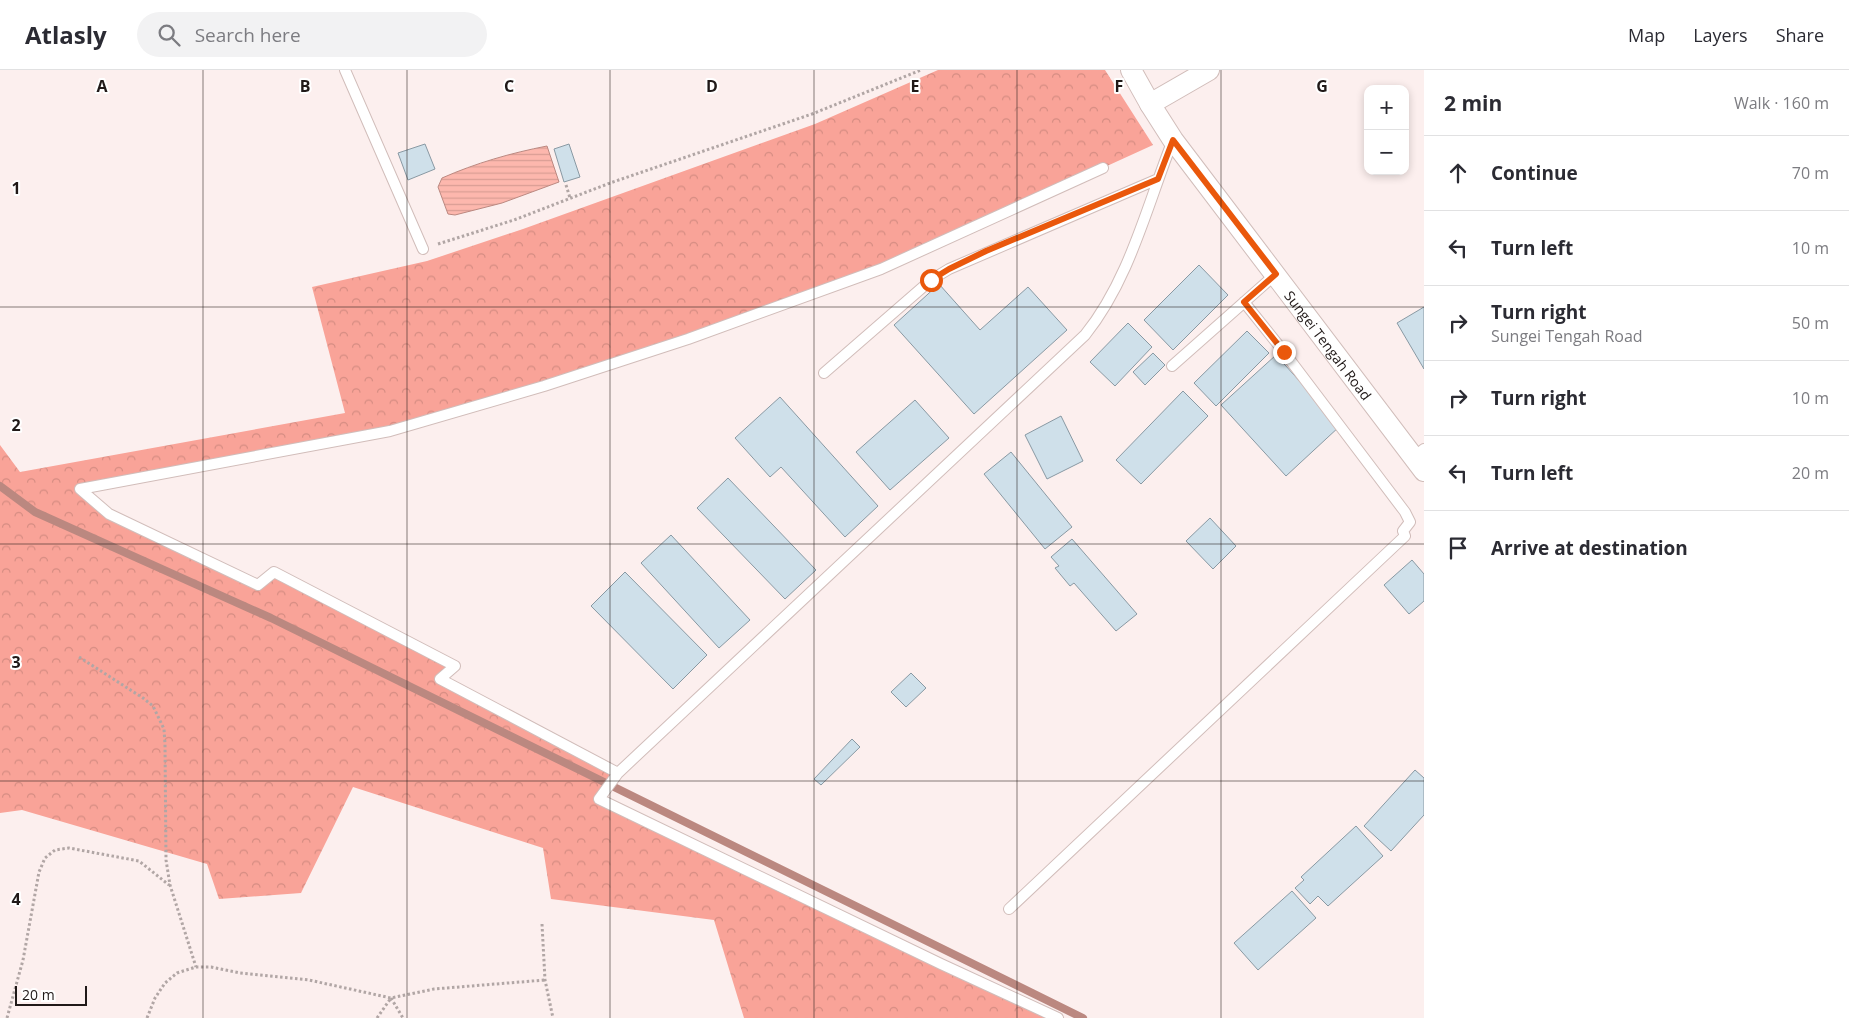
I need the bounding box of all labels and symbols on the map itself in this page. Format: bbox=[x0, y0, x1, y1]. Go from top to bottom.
text: A bbox=[96, 75, 108, 97]
text: B bbox=[300, 75, 310, 97]
text: C bbox=[504, 75, 514, 97]
text: D bbox=[706, 75, 718, 97]
text: E bbox=[911, 75, 920, 97]
text: F bbox=[1115, 75, 1123, 97]
text: G bbox=[1316, 75, 1328, 97]
text: 1 bbox=[11, 177, 21, 199]
route start bbox=[920, 269, 943, 292]
street label: Sungei Tengah Road bbox=[1281, 286, 1376, 404]
route end bbox=[1273, 341, 1296, 364]
text: 2 bbox=[11, 414, 21, 436]
text: 3 bbox=[11, 651, 21, 673]
text: 4 bbox=[11, 888, 21, 910]
scale bar bbox=[15, 983, 88, 1006]

